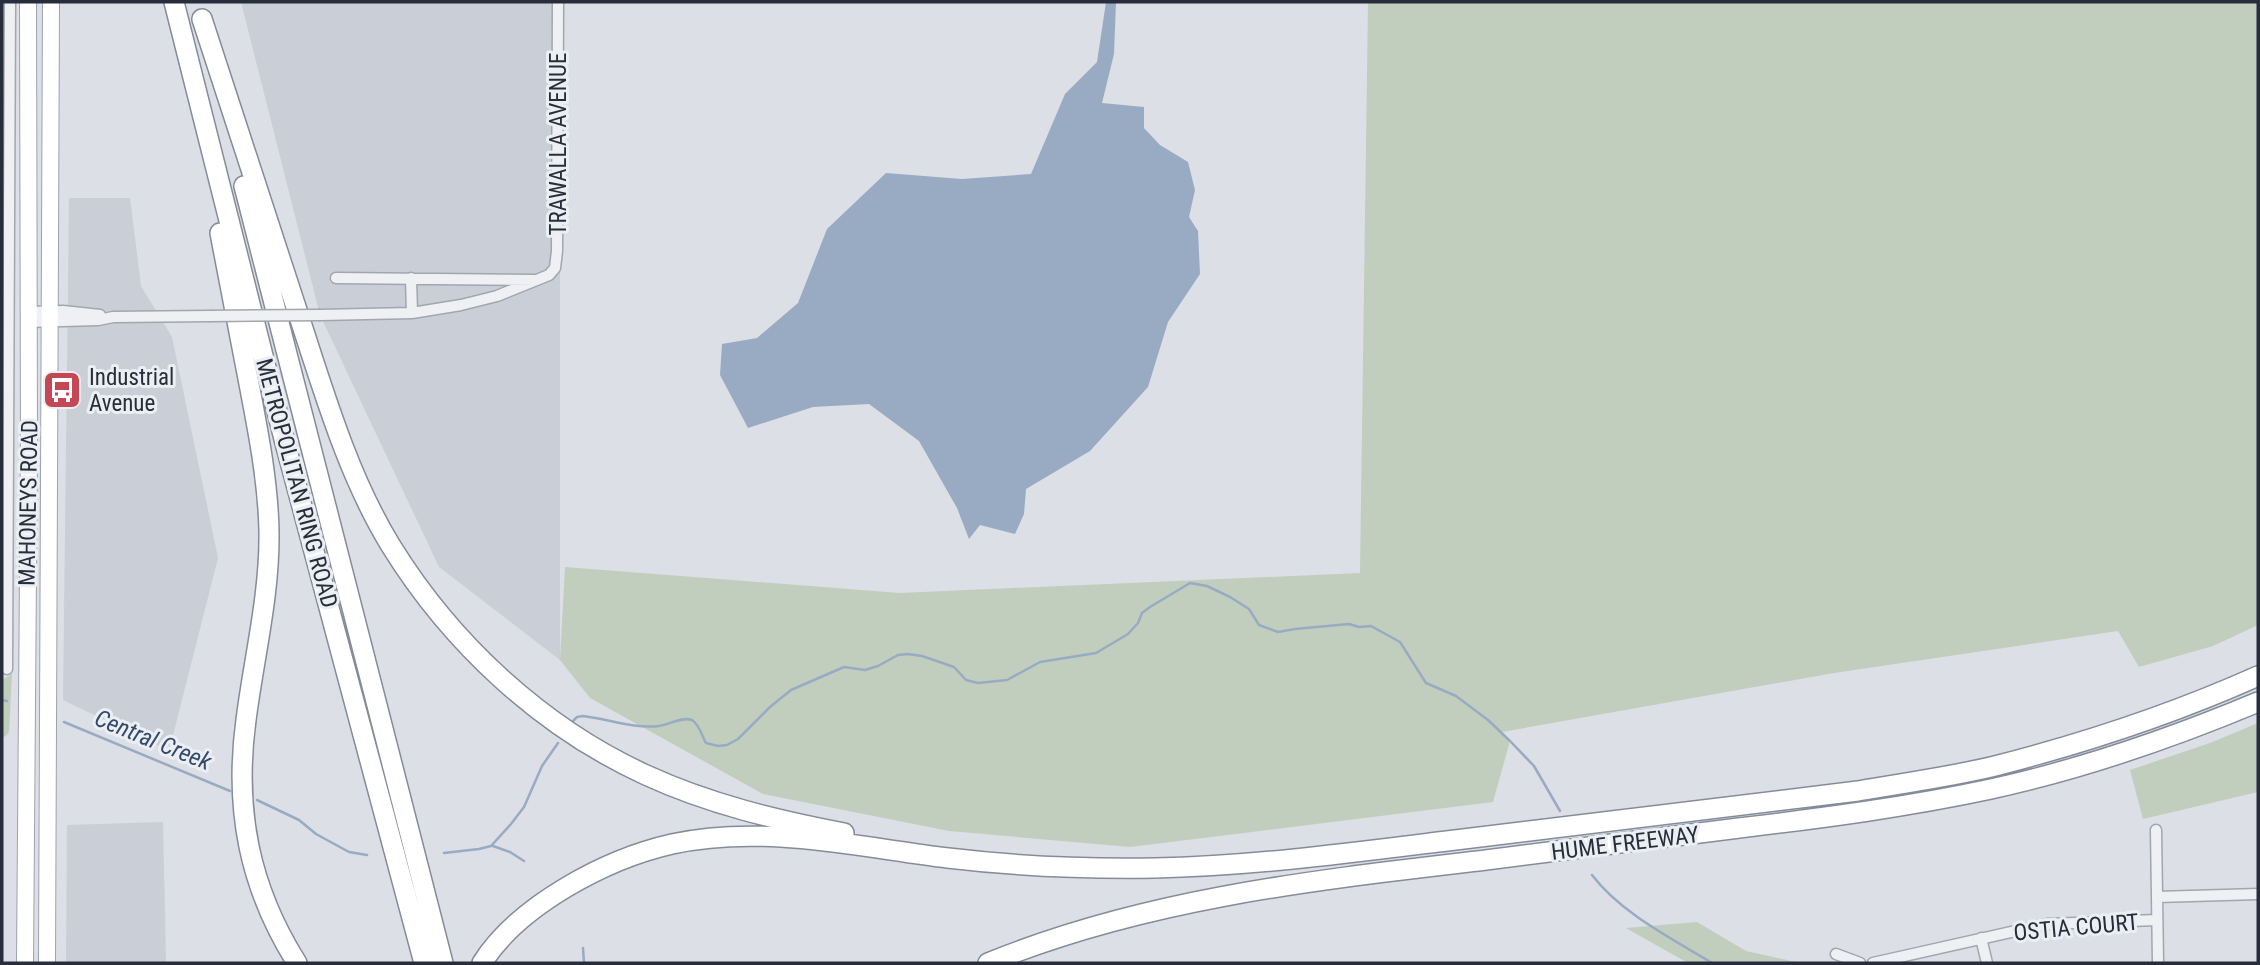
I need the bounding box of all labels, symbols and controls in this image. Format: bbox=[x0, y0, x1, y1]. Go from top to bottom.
street label: TRAWALLA AVENUE bbox=[545, 53, 572, 235]
street label: METROPOLITAN RING ROAD bbox=[250, 355, 343, 611]
place label: Industrial Avenue bbox=[89, 364, 174, 417]
bus stop icon: Industrial Avenue bbox=[41, 369, 83, 411]
street label: MAHONEYS ROAD bbox=[14, 420, 43, 586]
water label: Central Creek bbox=[91, 704, 216, 776]
street label: HUME FREEWAY bbox=[1550, 821, 1701, 866]
street label: OSTIA COURT bbox=[2012, 909, 2140, 946]

